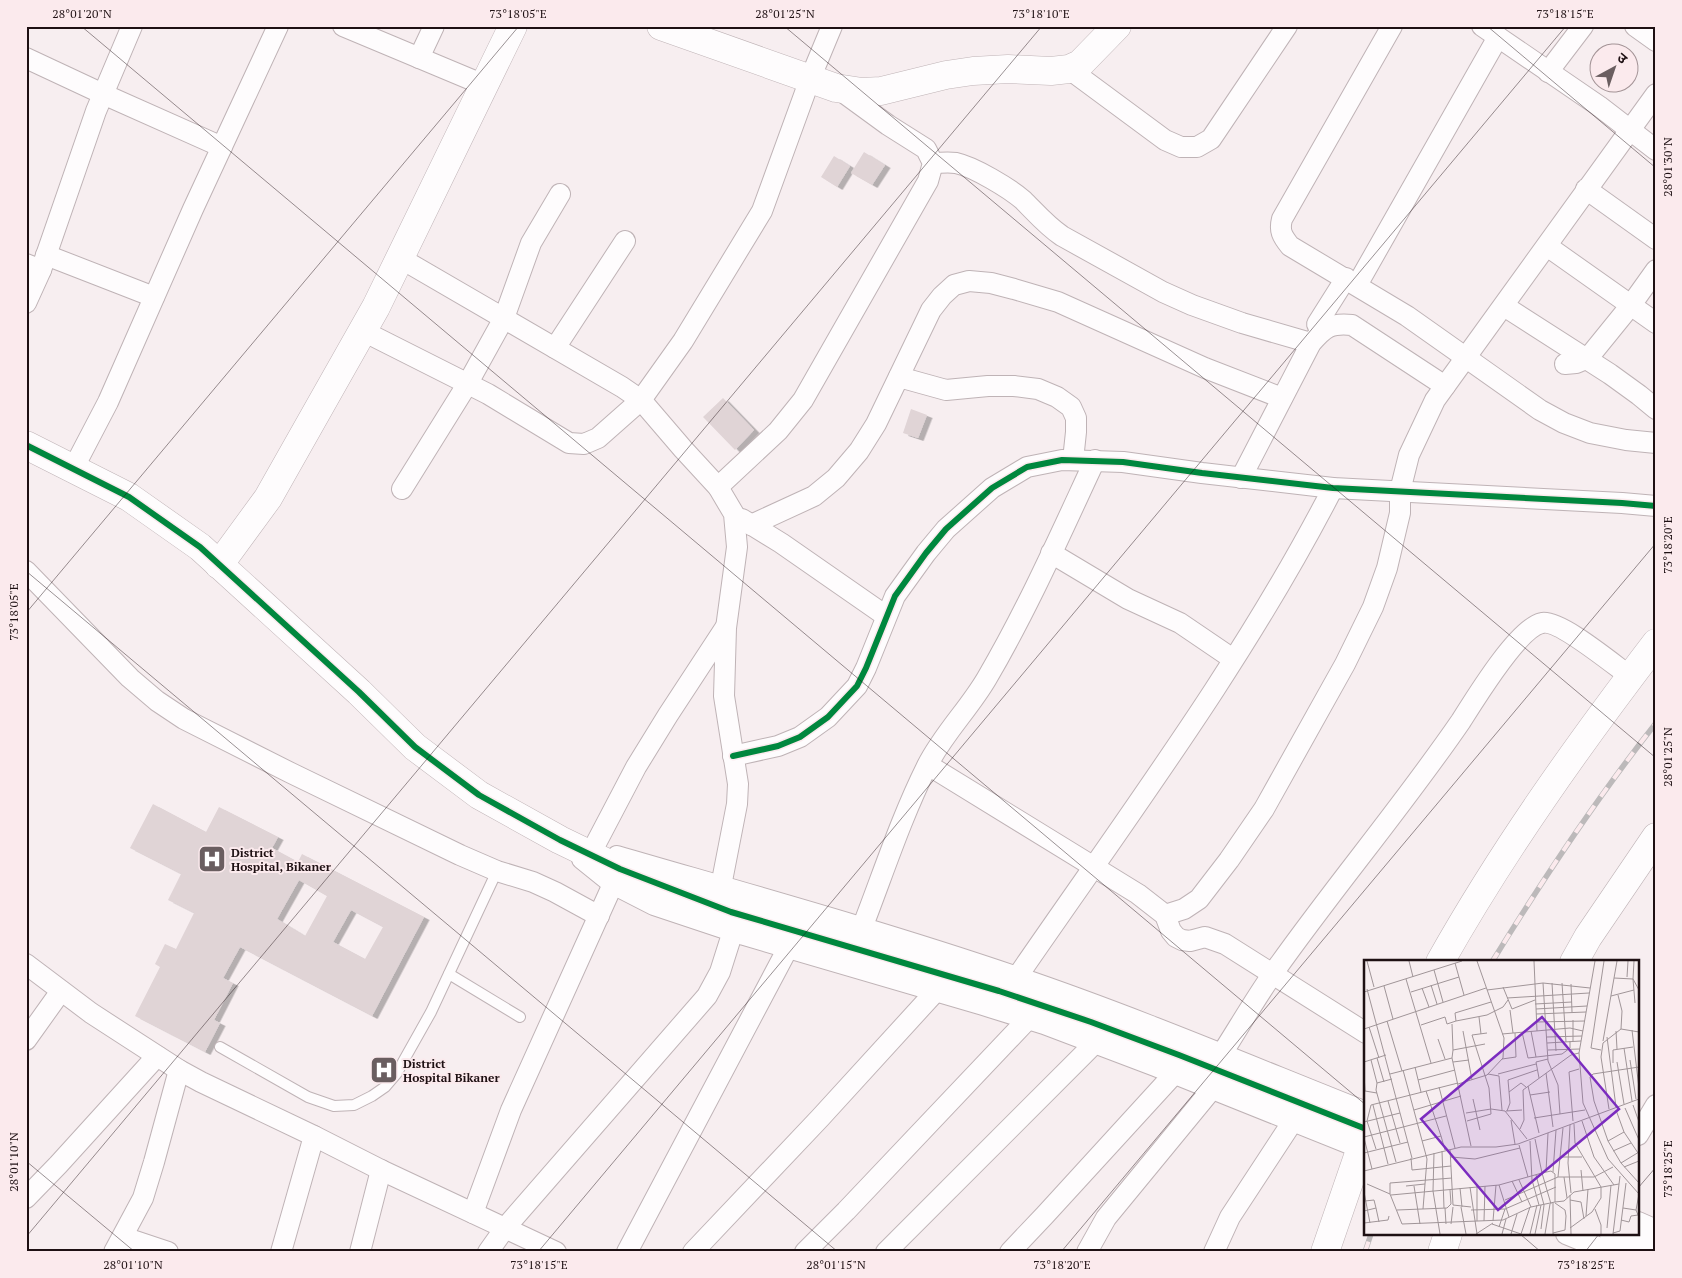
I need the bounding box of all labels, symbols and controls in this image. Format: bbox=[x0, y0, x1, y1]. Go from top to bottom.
text: 28°01'20"N bbox=[52, 6, 112, 21]
text: 73°18'05"E bbox=[489, 6, 547, 21]
text: 28°01'25"N bbox=[755, 6, 815, 21]
text: 73°18'10"E bbox=[1012, 6, 1070, 21]
text: 73°18'15"E bbox=[1536, 6, 1594, 21]
north arrow bbox=[1590, 42, 1640, 92]
text: उ bbox=[1613, 48, 1633, 68]
text: 28°01'30"N bbox=[1660, 137, 1675, 197]
text: 73°18'20"E bbox=[1660, 516, 1675, 574]
text: 73°18'05"E bbox=[6, 583, 21, 641]
text: 28°01'25"N bbox=[1660, 727, 1675, 787]
hospital icon: District Hospital, Bikaner bbox=[197, 844, 227, 874]
place label: District Hospital, Bikaner bbox=[231, 845, 332, 874]
inset map bbox=[1364, 960, 1640, 1236]
hospital icon: District Hospital Bikaner bbox=[369, 1055, 399, 1085]
place label: District Hospital Bikaner bbox=[403, 1056, 500, 1085]
text: 28°01'10"N bbox=[6, 1132, 21, 1192]
text: 73°18'25"E bbox=[1660, 1140, 1675, 1198]
text: 28°01'10"N bbox=[103, 1257, 163, 1272]
text: 73°18'15"E bbox=[510, 1257, 568, 1272]
text: 28°01'15"N bbox=[806, 1257, 866, 1272]
text: 73°18'20"E bbox=[1033, 1257, 1091, 1272]
text: 73°18'25"E bbox=[1557, 1257, 1615, 1272]

